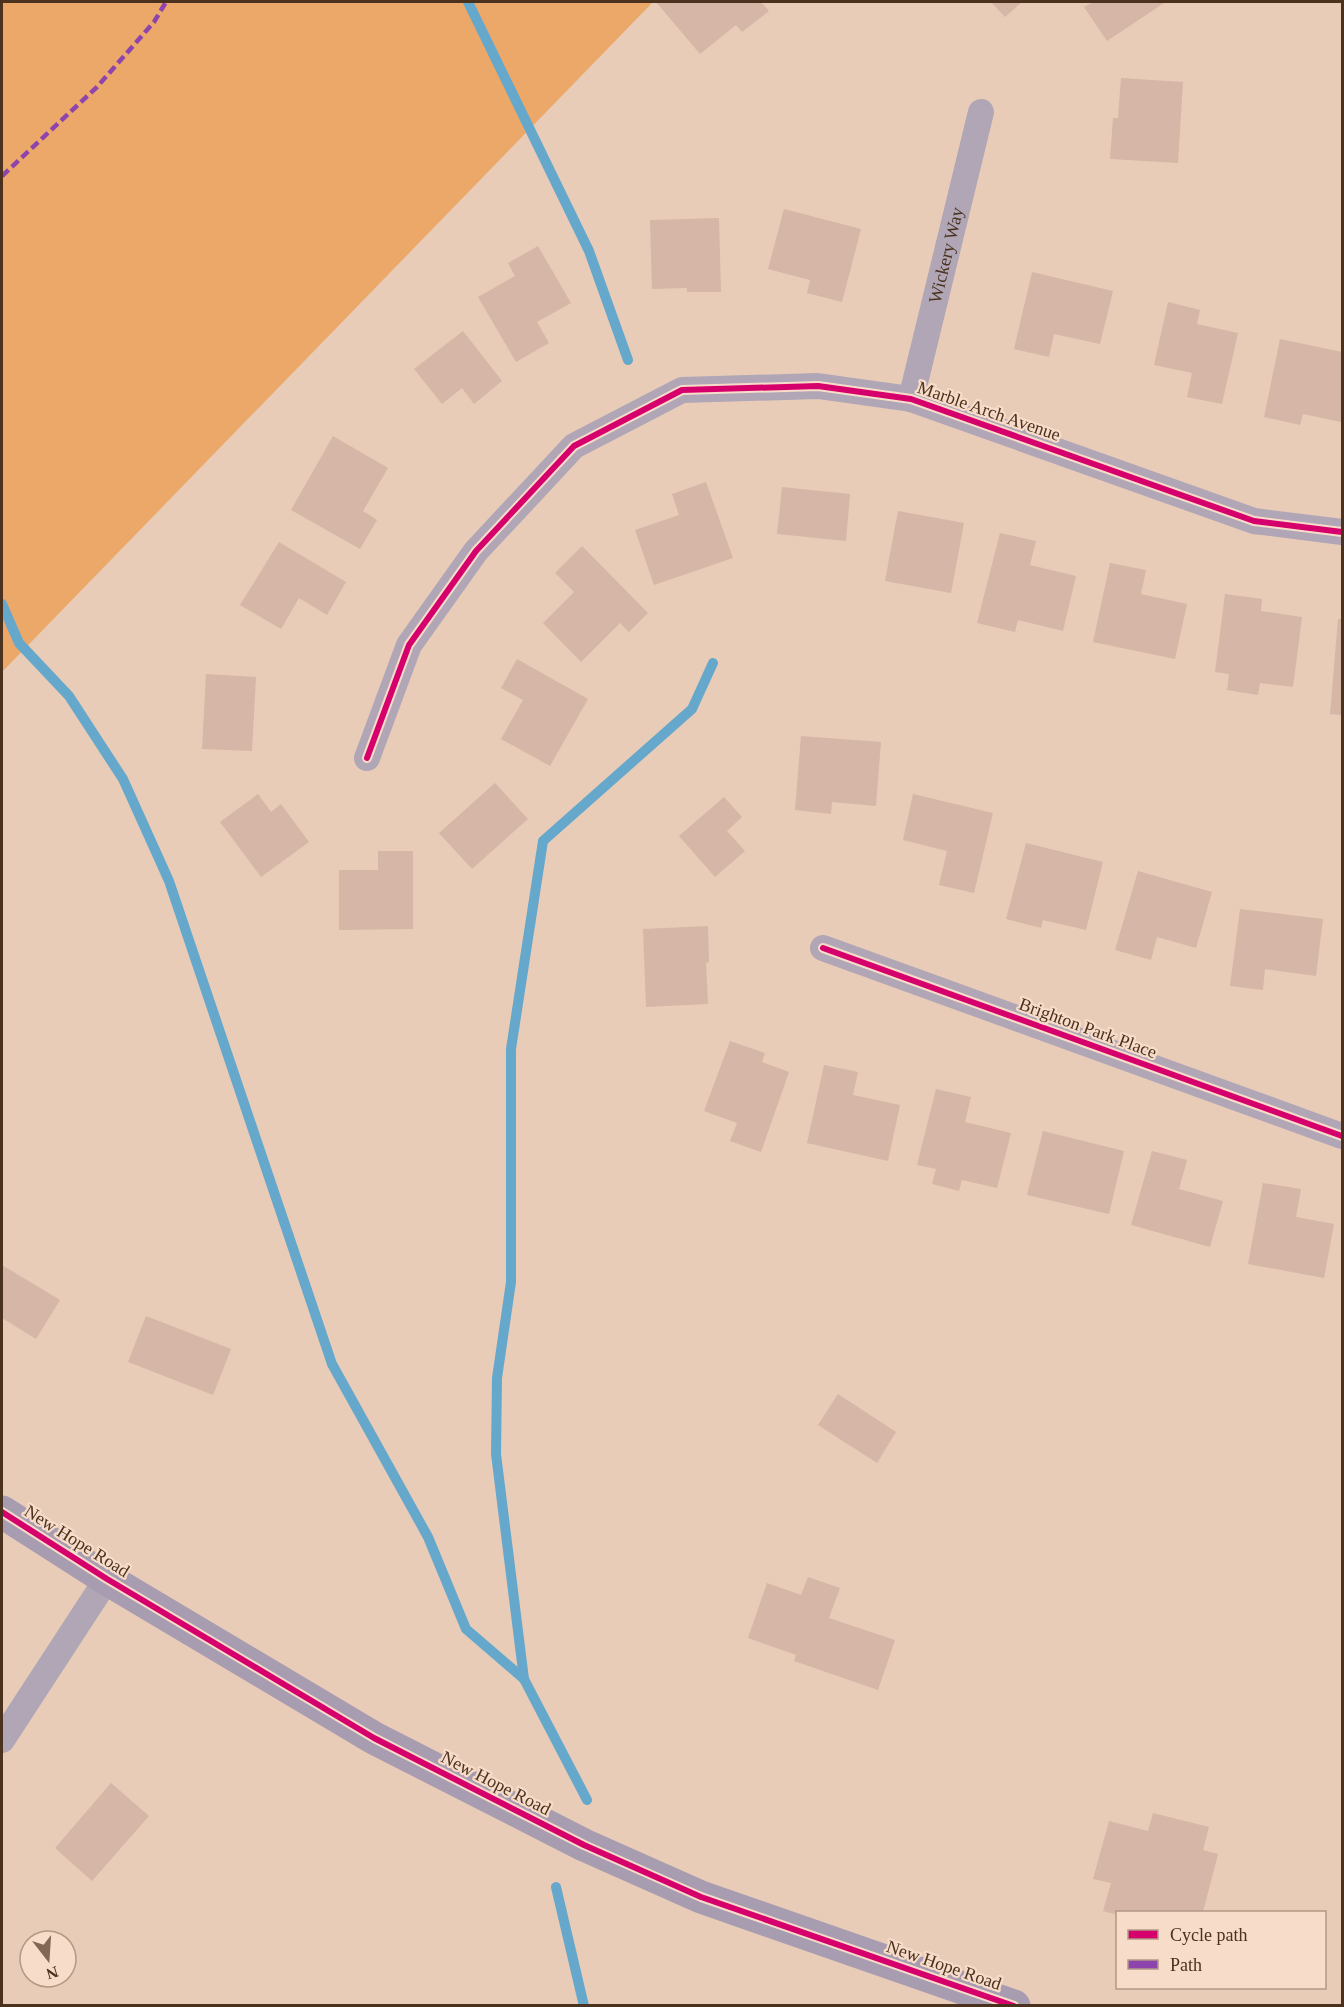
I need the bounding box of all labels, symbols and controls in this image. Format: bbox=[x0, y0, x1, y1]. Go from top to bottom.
street label: Wickery Way bbox=[925, 205, 967, 305]
street label: Marble Arch Avenue bbox=[915, 377, 1063, 445]
street label: Brighton Park Place bbox=[1016, 994, 1160, 1062]
street label: New Hope Road bbox=[21, 1501, 133, 1581]
street label: New Hope Road bbox=[438, 1747, 554, 1819]
legend bbox=[1116, 1911, 1326, 1989]
text: Cycle path bbox=[1170, 1925, 1247, 1945]
north arrow bbox=[18, 1929, 78, 1989]
street label: New Hope Road bbox=[884, 1936, 1004, 1994]
text: Path bbox=[1170, 1955, 1202, 1975]
text: N bbox=[44, 1963, 60, 1983]

